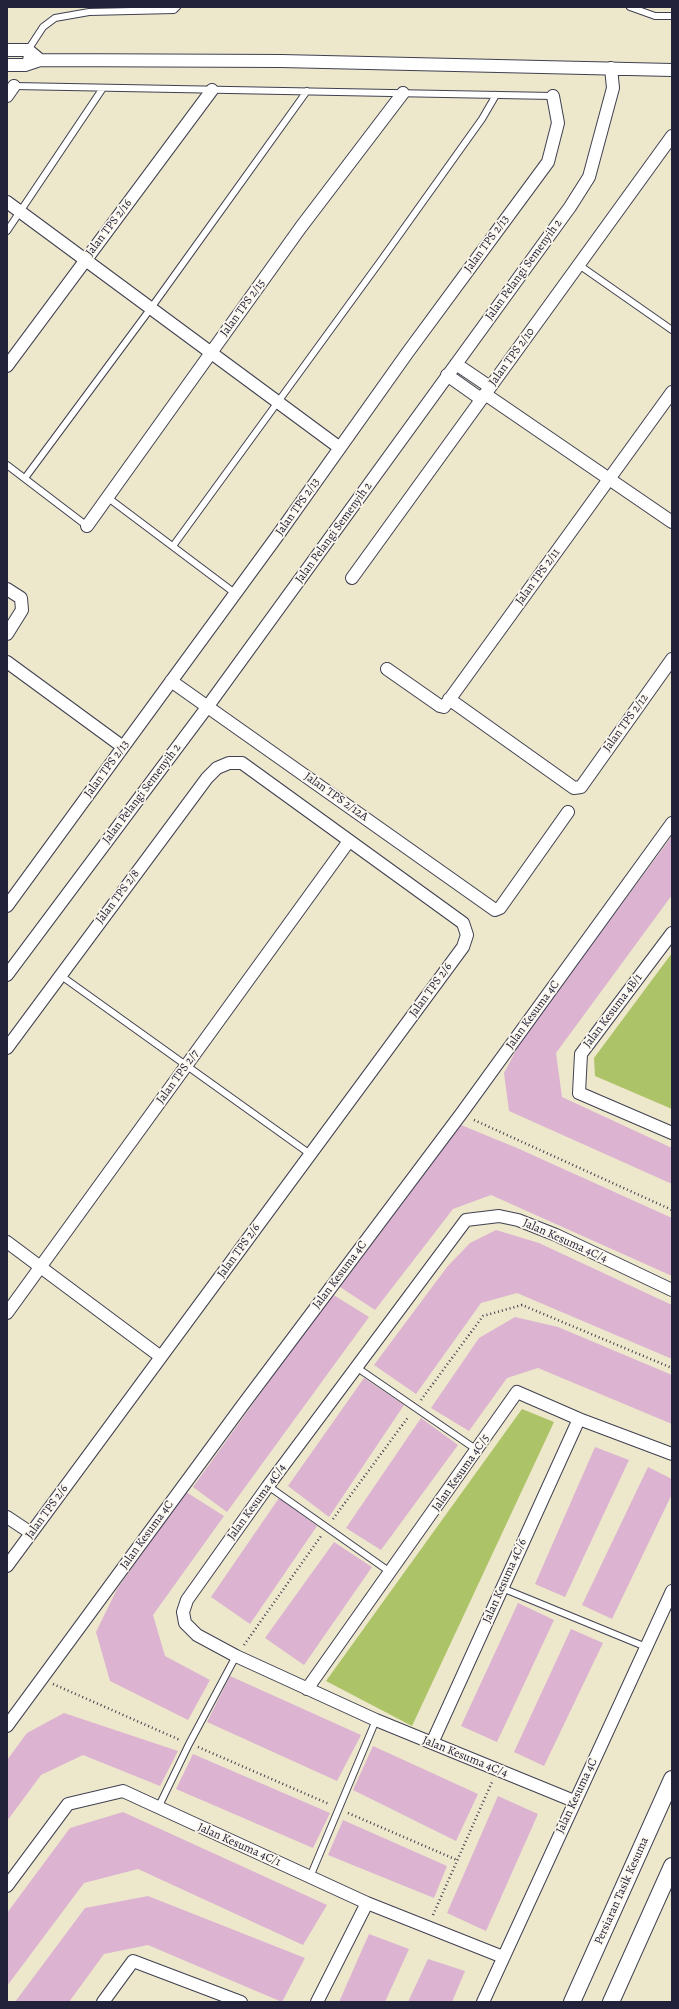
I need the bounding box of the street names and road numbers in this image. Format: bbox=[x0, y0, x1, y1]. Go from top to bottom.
street label: Jalan TPS 2/16 bbox=[83, 197, 135, 259]
street label: Jalan TPS 2/13 bbox=[461, 213, 513, 275]
street label: Jalan Pelangi Semenyih 2 bbox=[483, 217, 565, 323]
street label: Jalan TPS 2/15 bbox=[217, 276, 269, 340]
street label: Jalan TPS 2/10 bbox=[486, 325, 538, 389]
street label: Jalan TPS 2/13 bbox=[273, 475, 323, 539]
street label: Jalan Pelangi Semenyih 2 bbox=[293, 480, 375, 586]
street label: Jalan TPS 2/11 bbox=[513, 546, 563, 608]
street label: Jalan TPS 2/12 bbox=[600, 691, 652, 755]
street label: Jalan TPS 2/13 bbox=[81, 738, 133, 800]
street label: Jalan Pelangi Semenyih 2 bbox=[100, 741, 184, 847]
street label: Jalan TPS 2/12A bbox=[301, 770, 371, 824]
street label: Jalan TPS 2/8 bbox=[93, 867, 143, 927]
street label: Jalan TPS 2/6 bbox=[406, 960, 456, 1020]
street label: Jalan Kesuma 4B/1 bbox=[580, 971, 646, 1051]
street label: Jalan Kesuma 4C bbox=[503, 978, 563, 1052]
street label: Jalan TPS 2/7 bbox=[154, 1047, 202, 1107]
street label: Jalan Kesuma 4C/4 bbox=[521, 1216, 609, 1266]
street label: Jalan TPS 2/6 bbox=[214, 1221, 264, 1281]
street label: Jalan Kesuma 4C bbox=[310, 1238, 370, 1312]
street label: Jalan Kesuma 4C/5 bbox=[429, 1432, 493, 1514]
street label: Jalan Kesuma 4C/4 bbox=[224, 1461, 290, 1543]
street label: Jalan TPS 2/6 bbox=[22, 1482, 72, 1542]
street label: Jalan Kesuma 4C bbox=[117, 1498, 177, 1572]
street label: Jalan Kesuma 4C/6 bbox=[480, 1537, 530, 1625]
street label: Jalan Kesuma 4C/4 bbox=[420, 1733, 510, 1781]
street label: Jalan Kesuma 4C bbox=[553, 1756, 601, 1836]
street label: Jalan Kesuma 4C/1 bbox=[195, 1820, 283, 1870]
street label: Persiaran Tasik Kesuma bbox=[592, 1835, 652, 1947]

